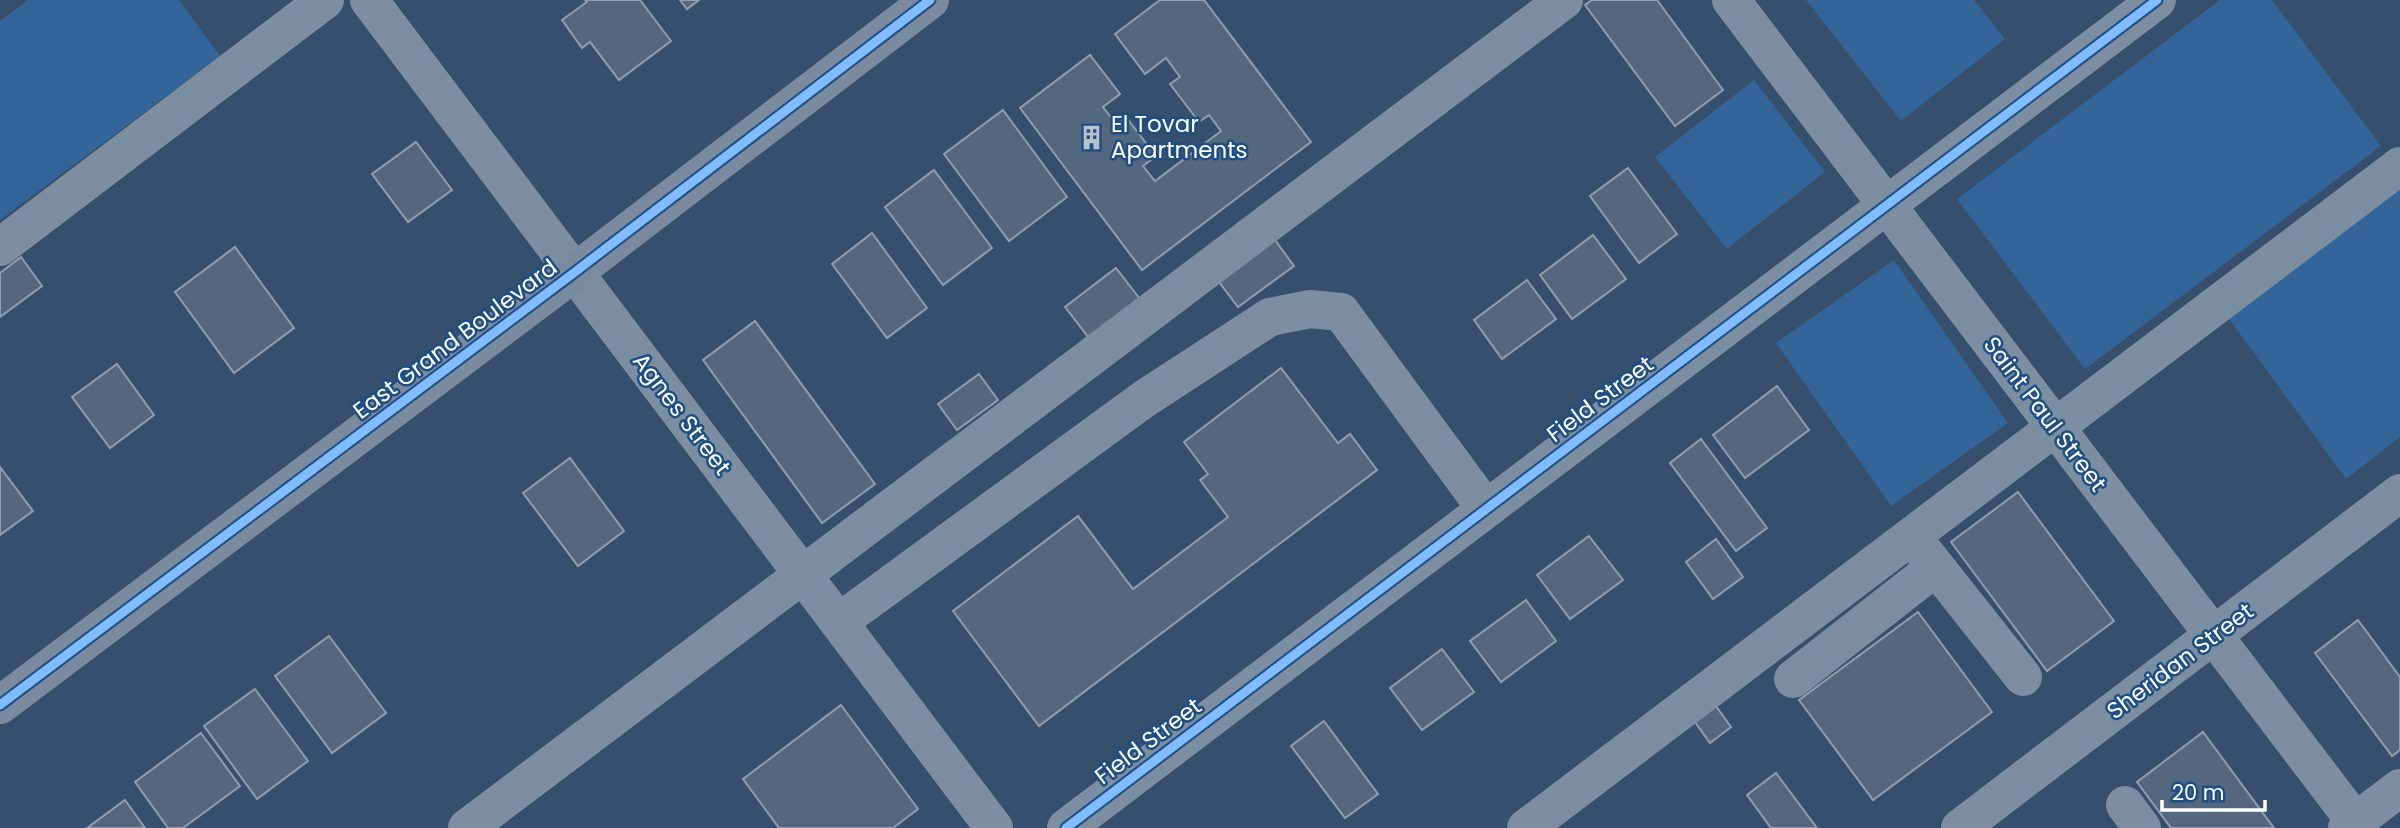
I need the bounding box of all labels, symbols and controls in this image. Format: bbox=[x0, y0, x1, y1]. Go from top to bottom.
place label: El Tovar Apartments bbox=[1111, 108, 1248, 166]
building icon: El Tovar Apartments bbox=[1077, 123, 1105, 151]
street label: East Grand Boulevard bbox=[346, 251, 564, 427]
street label: Saint Paul Street bbox=[1976, 330, 2114, 498]
street label: Agnes Street bbox=[625, 346, 739, 482]
street label: Field Street bbox=[1540, 348, 1660, 450]
street label: Sheridan Street bbox=[2100, 595, 2260, 727]
street label: Field Street bbox=[1088, 690, 1208, 792]
scale bar bbox=[2162, 768, 2265, 812]
text: 20 m bbox=[2172, 778, 2225, 807]

